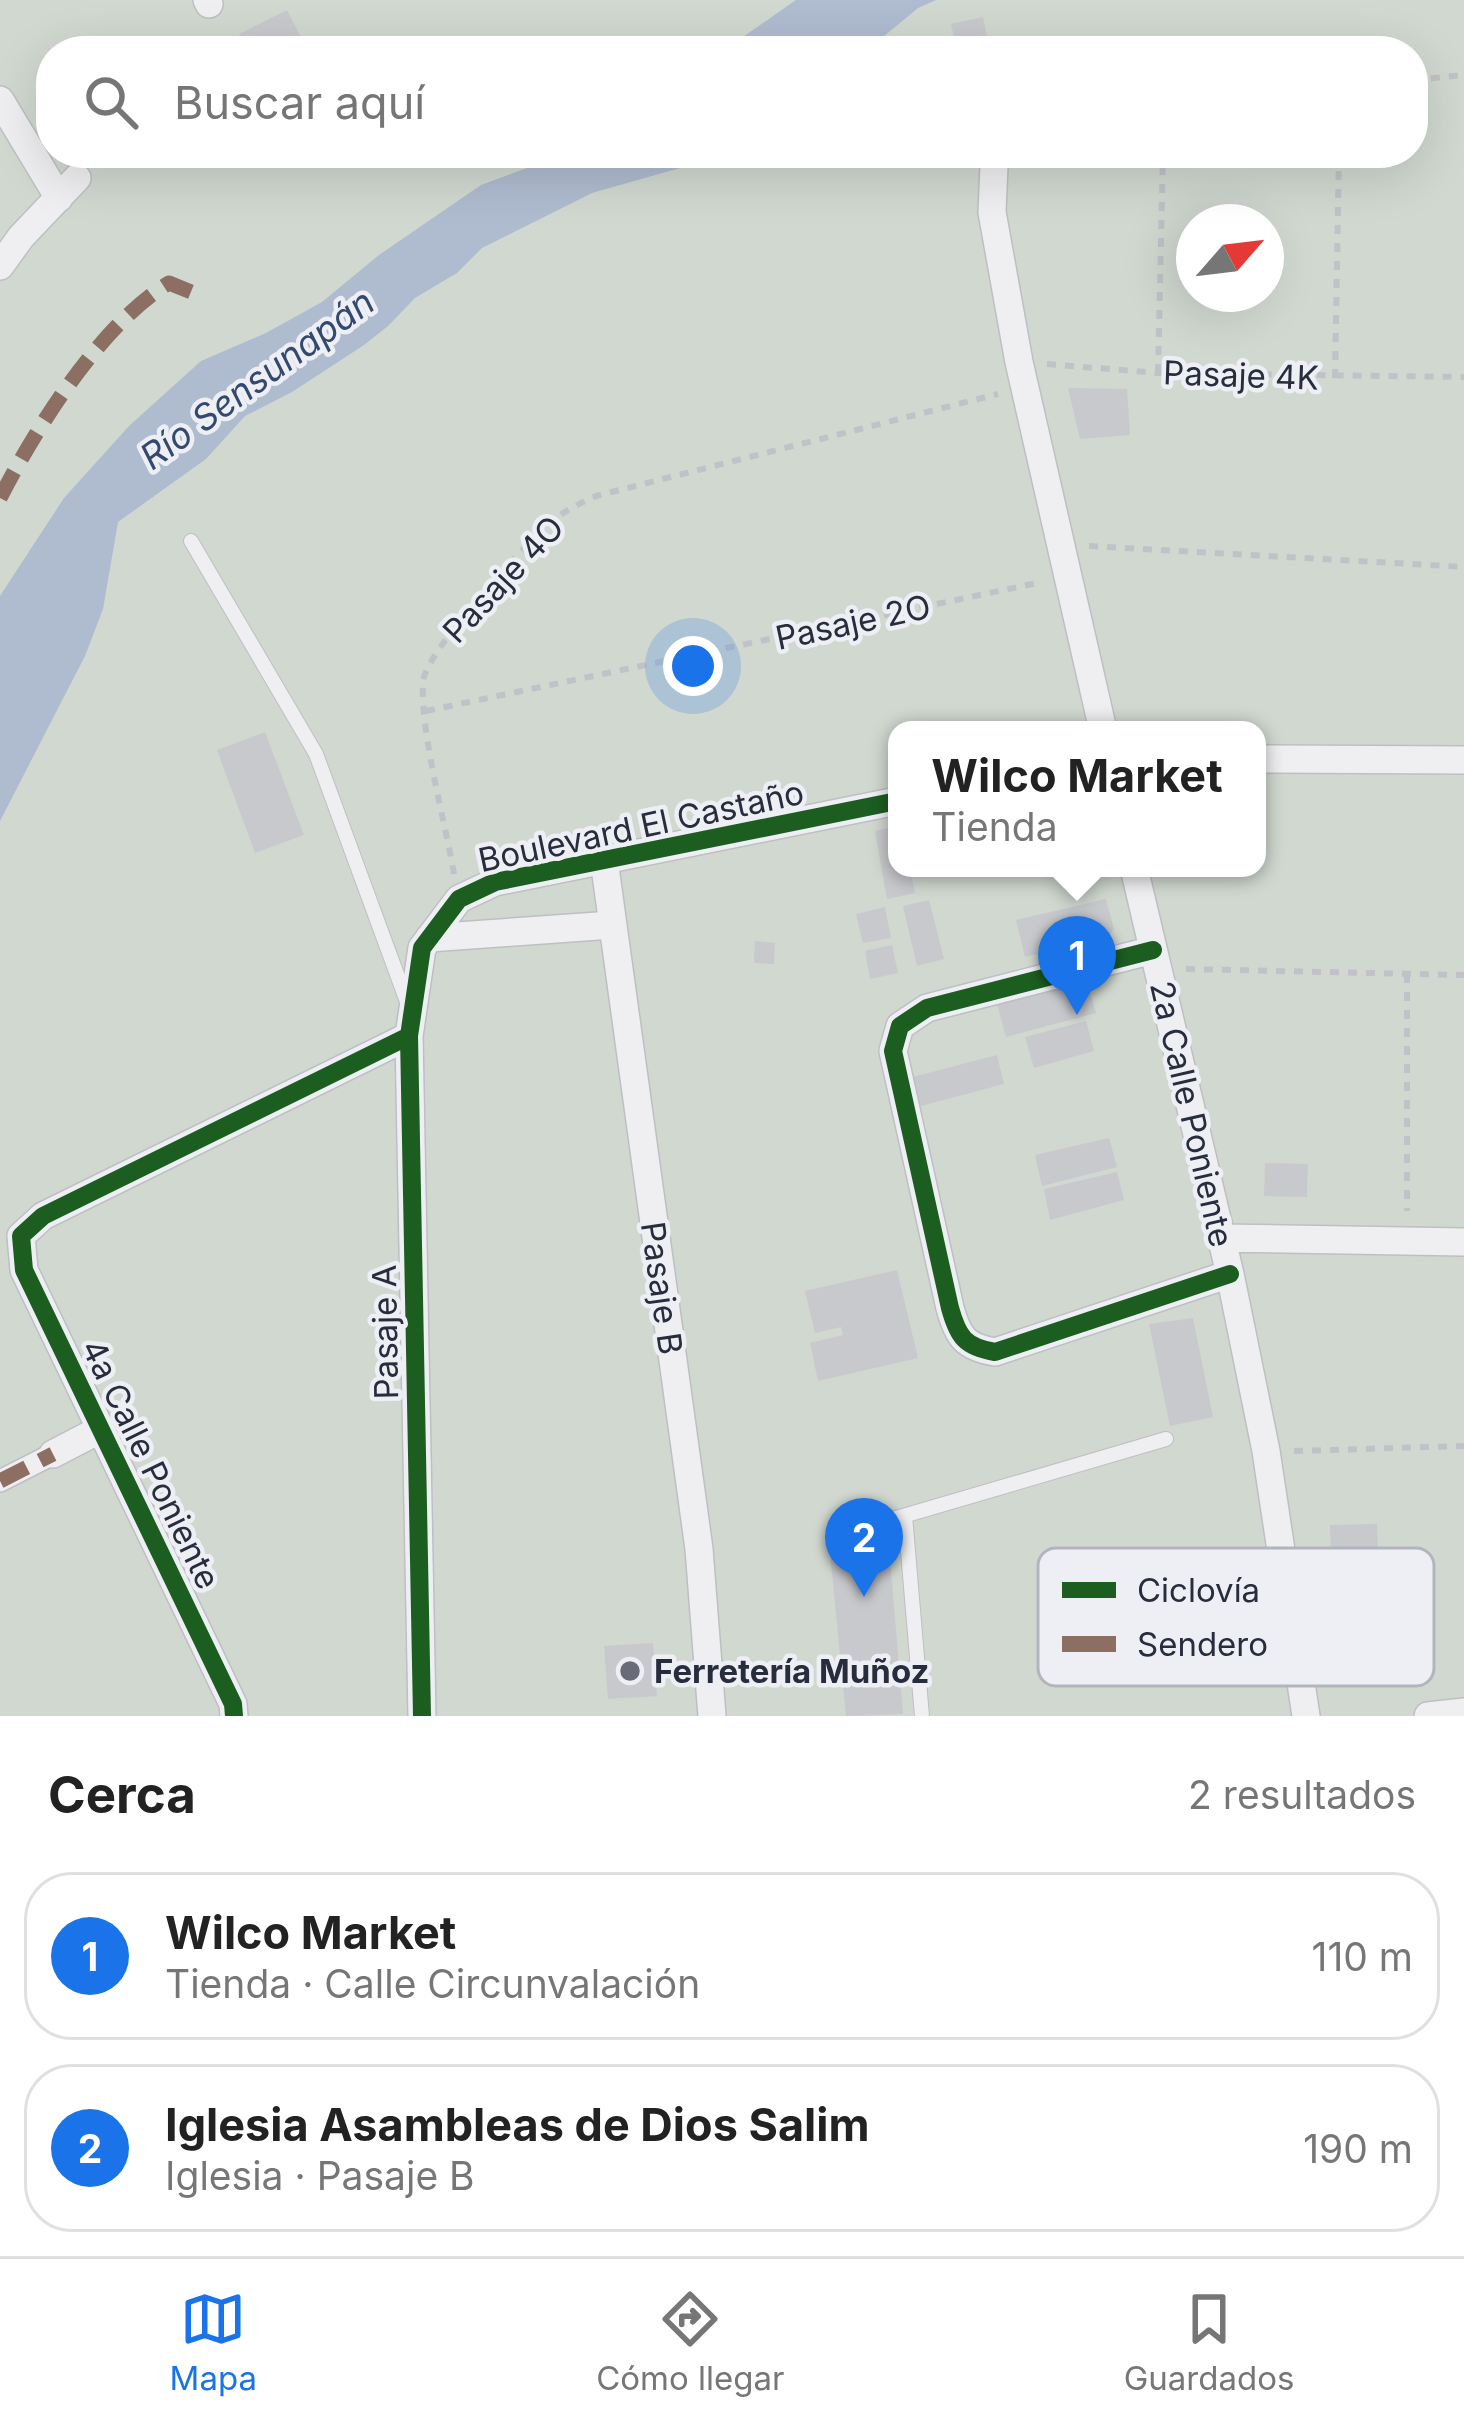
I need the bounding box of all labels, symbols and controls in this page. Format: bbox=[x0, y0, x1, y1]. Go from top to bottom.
search box bbox=[36, 36, 1428, 168]
icon: search bbox=[78, 69, 144, 135]
text: Buscar aquí bbox=[174, 75, 425, 130]
north arrow bbox=[1176, 204, 1284, 312]
water label: Río Sensunapán bbox=[132, 279, 382, 479]
street label: Pasaje 4K bbox=[1163, 352, 1319, 398]
street label: Pasaje 4O bbox=[434, 507, 572, 651]
street label: Pasaje 2O bbox=[772, 586, 934, 658]
your location bbox=[663, 636, 723, 696]
popup bbox=[888, 721, 1266, 877]
text: Wilco Market bbox=[931, 748, 1223, 803]
street label: Boulevard El Castaño bbox=[475, 772, 807, 880]
text: Tienda bbox=[931, 803, 1058, 850]
pin: 1 bbox=[1038, 916, 1116, 1015]
street label: 2a Calle Poniente bbox=[1142, 977, 1242, 1251]
street label: Pasaje B bbox=[633, 1219, 691, 1357]
street label: Pasaje A bbox=[364, 1264, 406, 1400]
street label: 4a Calle Poniente bbox=[73, 1333, 229, 1595]
pin: 2 bbox=[825, 1498, 903, 1597]
legend bbox=[1038, 1548, 1434, 1686]
text: Ciclovía bbox=[1137, 1570, 1260, 1610]
text: Sendero bbox=[1137, 1624, 1268, 1664]
place label: Ferretería Muñoz bbox=[654, 1651, 929, 1691]
marker: Ferretería Muñoz bbox=[617, 1658, 643, 1684]
text: Cerca bbox=[48, 1764, 196, 1825]
text: 2 resultados bbox=[1188, 1771, 1416, 1818]
text: Wilco Market bbox=[165, 1905, 456, 1960]
text: 1 bbox=[82, 1933, 98, 1980]
text: 110 m bbox=[1312, 1933, 1413, 1980]
text: Tienda · Calle Circunvalación bbox=[165, 1960, 700, 2007]
text: Iglesia Asambleas de Dios Salim bbox=[165, 2097, 870, 2152]
text: 2 bbox=[78, 2125, 102, 2172]
text: 190 m bbox=[1303, 2125, 1413, 2172]
text: Iglesia · Pasaje B bbox=[165, 2152, 475, 2199]
tab: Mapa bbox=[170, 2286, 257, 2398]
tab: Cómo llegar bbox=[596, 2286, 784, 2398]
tab: Guardados bbox=[1124, 2286, 1294, 2398]

